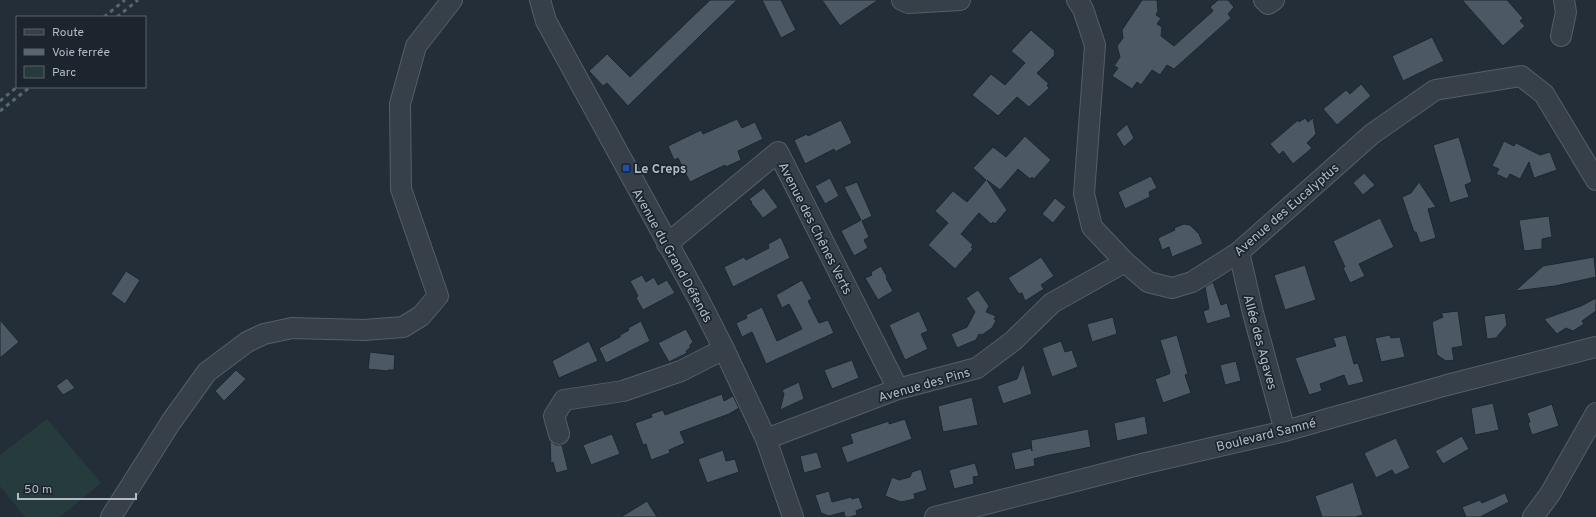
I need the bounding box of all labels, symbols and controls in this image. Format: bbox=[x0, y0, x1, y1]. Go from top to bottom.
legend bbox=[16, 16, 146, 88]
text: Route bbox=[52, 25, 84, 41]
text: Voie ferrée bbox=[52, 45, 110, 61]
text: Parc bbox=[52, 65, 76, 81]
street label: Avenue des Chênes Verts bbox=[774, 160, 855, 298]
street label: Avenue des Eucalyptus bbox=[1232, 161, 1343, 260]
place label: Le Creps bbox=[634, 162, 686, 178]
marker: Le Creps bbox=[621, 163, 631, 173]
street label: Avenue du Grand Défends bbox=[628, 186, 715, 326]
street label: Allée des Agaves bbox=[1239, 293, 1279, 392]
street label: Avenue des Pins bbox=[877, 365, 972, 407]
street label: Boulevard Samné bbox=[1215, 416, 1318, 456]
scale bar bbox=[18, 475, 136, 501]
text: 50 m bbox=[24, 482, 52, 498]

